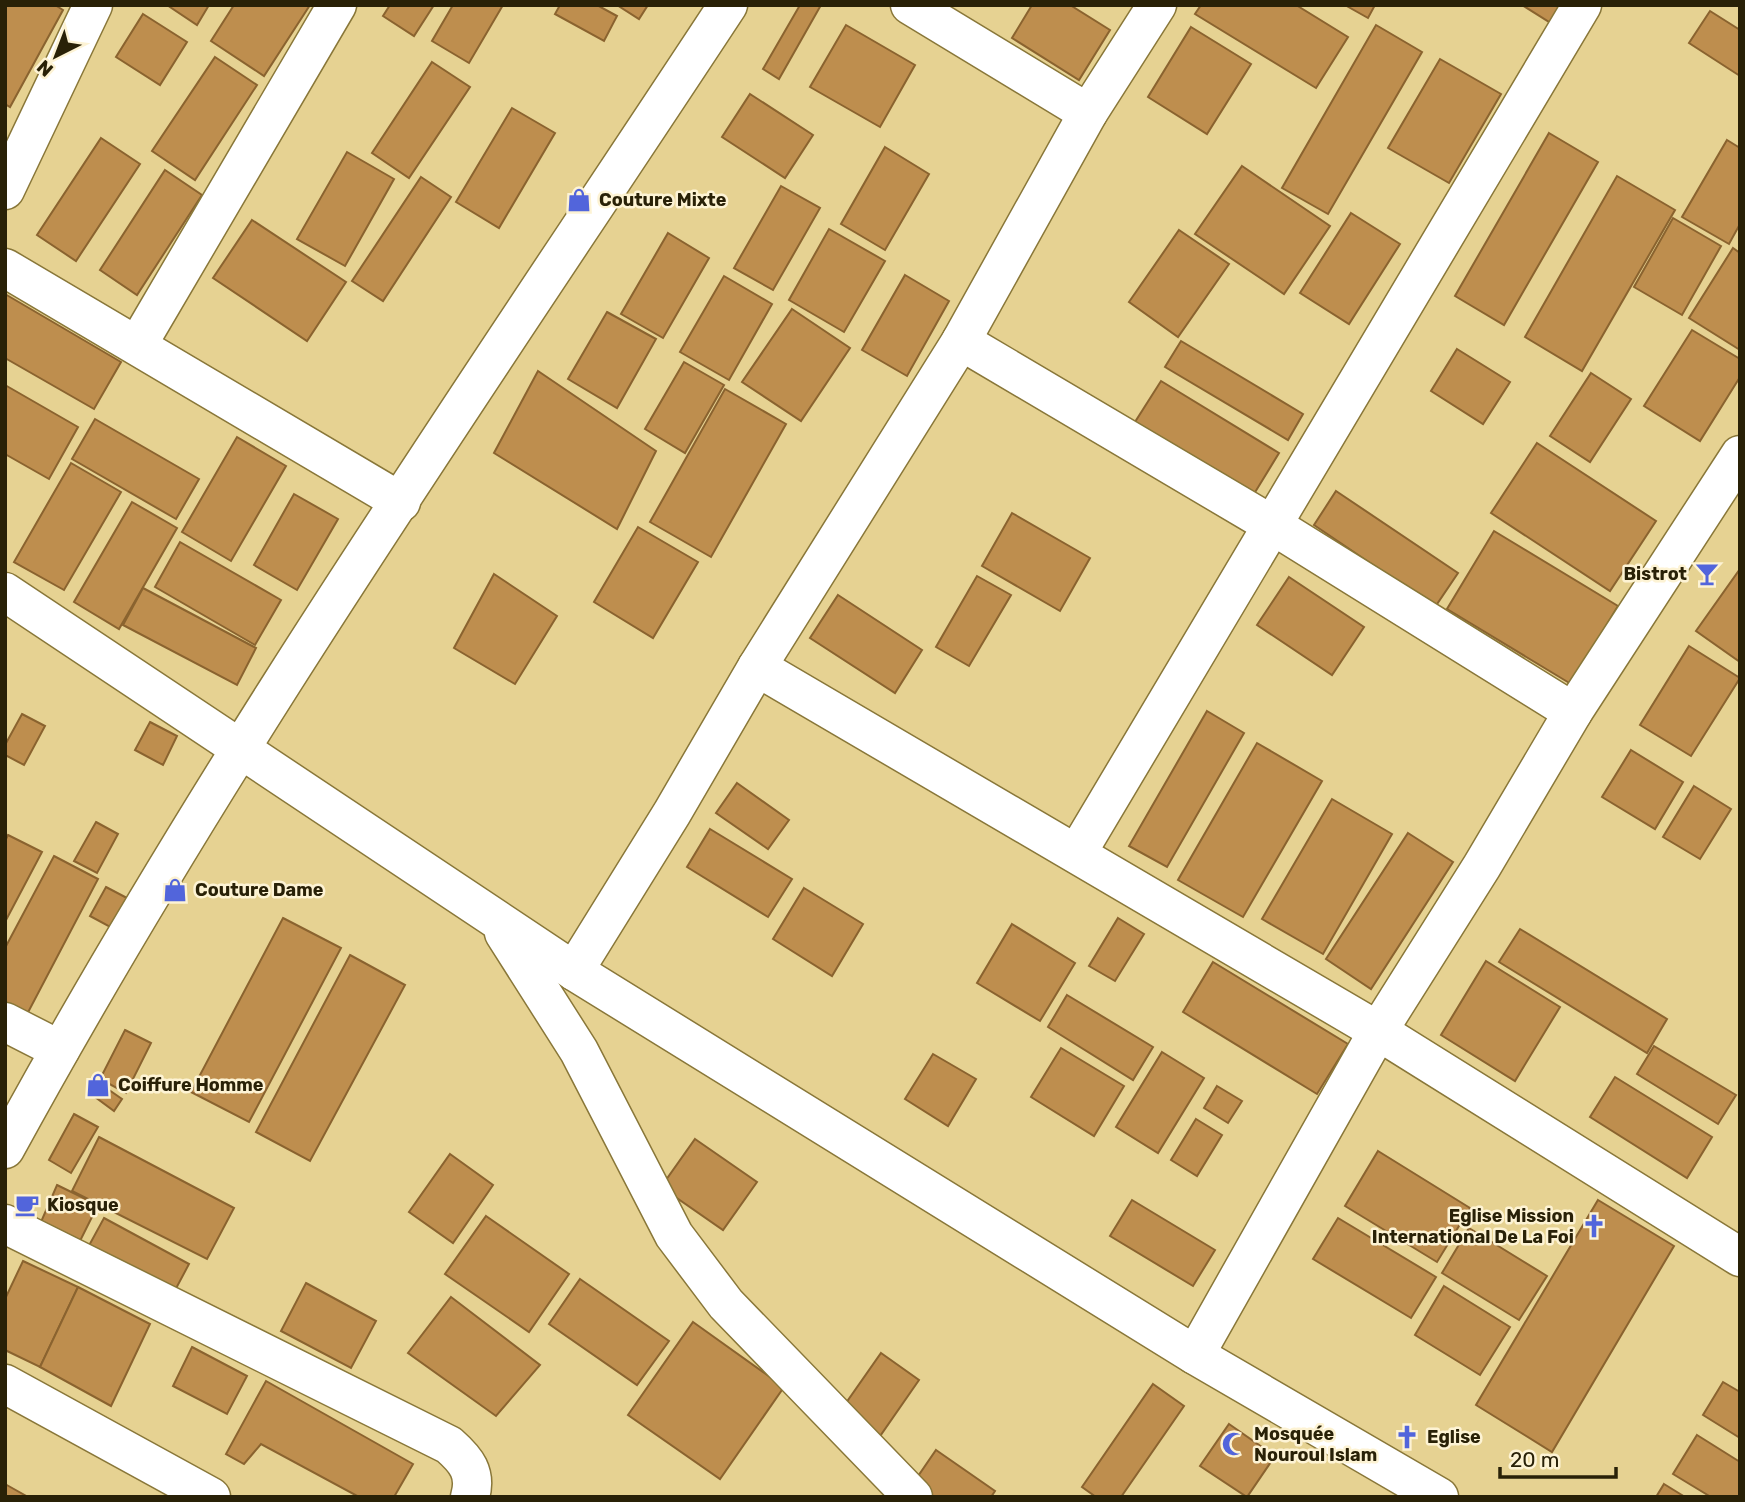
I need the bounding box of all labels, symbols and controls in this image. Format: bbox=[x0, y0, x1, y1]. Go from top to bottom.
north arrow bbox=[21, 21, 91, 91]
text: N bbox=[32, 55, 58, 81]
shop icon: Couture Mixte bbox=[565, 186, 593, 214]
place label: Couture Mixte bbox=[599, 189, 727, 211]
bar icon: Bistrot bbox=[1693, 560, 1721, 588]
place label: Bistrot bbox=[1623, 563, 1687, 585]
shop icon: Couture Dame bbox=[161, 876, 189, 904]
place label: Couture Dame bbox=[195, 879, 324, 901]
shop icon: Coiffure Homme bbox=[84, 1071, 112, 1099]
place label: Coiffure Homme bbox=[118, 1074, 264, 1096]
cafe icon: Kiosque bbox=[13, 1191, 41, 1219]
place label: Kiosque bbox=[47, 1194, 119, 1216]
place label: Eglise Mission International De La Foi bbox=[1372, 1205, 1574, 1248]
church icon: Eglise Mission International De La Foi bbox=[1580, 1212, 1608, 1240]
place label: Mosquée Nouroul Islam bbox=[1254, 1423, 1377, 1466]
church icon: Eglise bbox=[1393, 1423, 1421, 1451]
place label: Eglise bbox=[1427, 1426, 1481, 1448]
mosque icon: Mosquée Nouroul Islam bbox=[1220, 1430, 1248, 1458]
scale bar bbox=[1500, 1436, 1616, 1480]
text: 20 m bbox=[1510, 1447, 1559, 1472]

